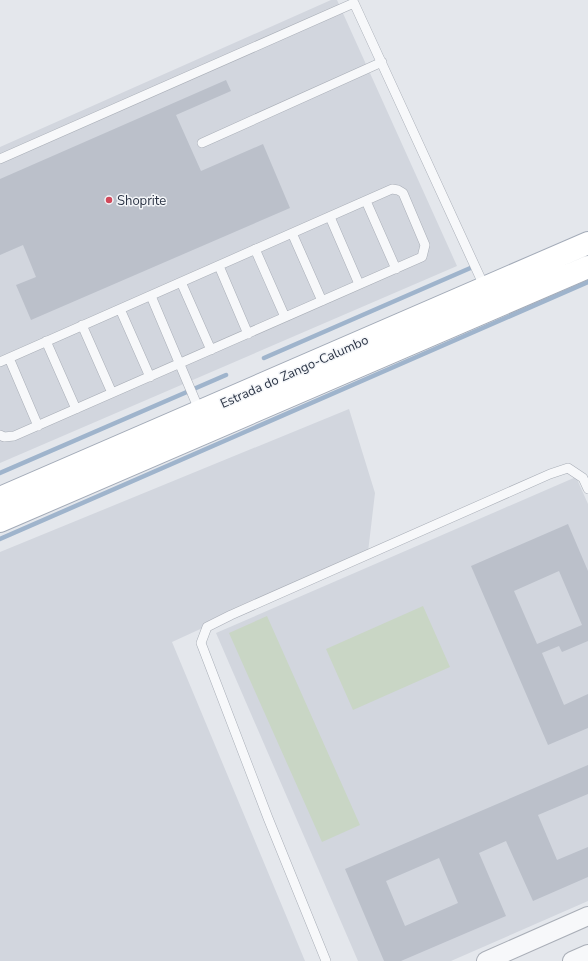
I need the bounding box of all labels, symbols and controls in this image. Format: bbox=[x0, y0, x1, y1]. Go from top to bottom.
place label: Shoprite bbox=[117, 192, 166, 210]
marker: Shoprite bbox=[104, 195, 114, 205]
street label: Estrada do Zango-Calumbo bbox=[217, 331, 371, 413]

